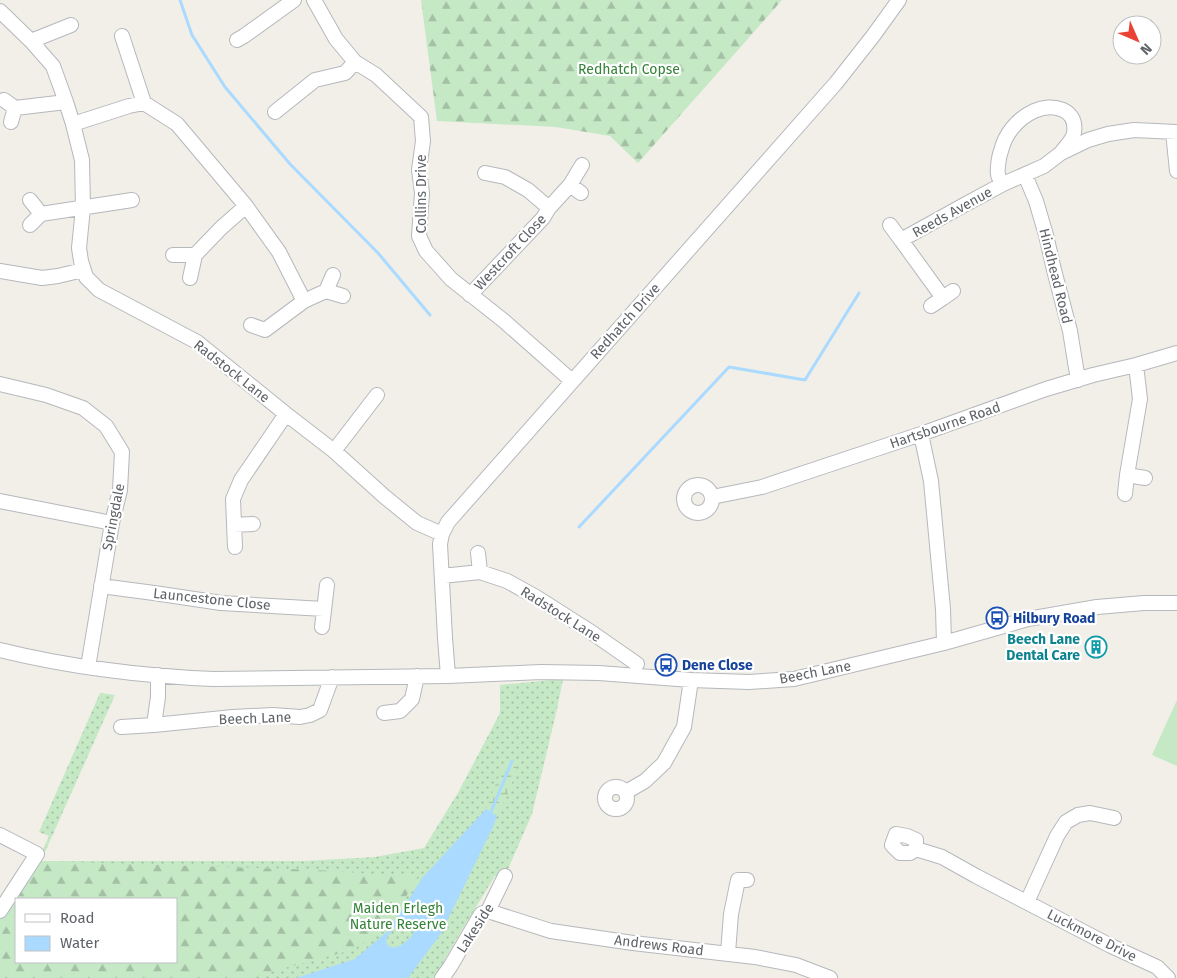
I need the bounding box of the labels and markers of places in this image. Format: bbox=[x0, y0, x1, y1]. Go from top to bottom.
bus stop icon: Hilbury Road bbox=[985, 606, 1009, 630]
place label: Hilbury Road bbox=[1013, 610, 1096, 627]
place label: Beech Lane Dental Care bbox=[1006, 631, 1080, 664]
building icon: Beech Lane Dental Care bbox=[1084, 635, 1108, 659]
bus stop icon: Dene Close bbox=[654, 653, 678, 677]
place label: Dene Close bbox=[682, 657, 753, 674]

